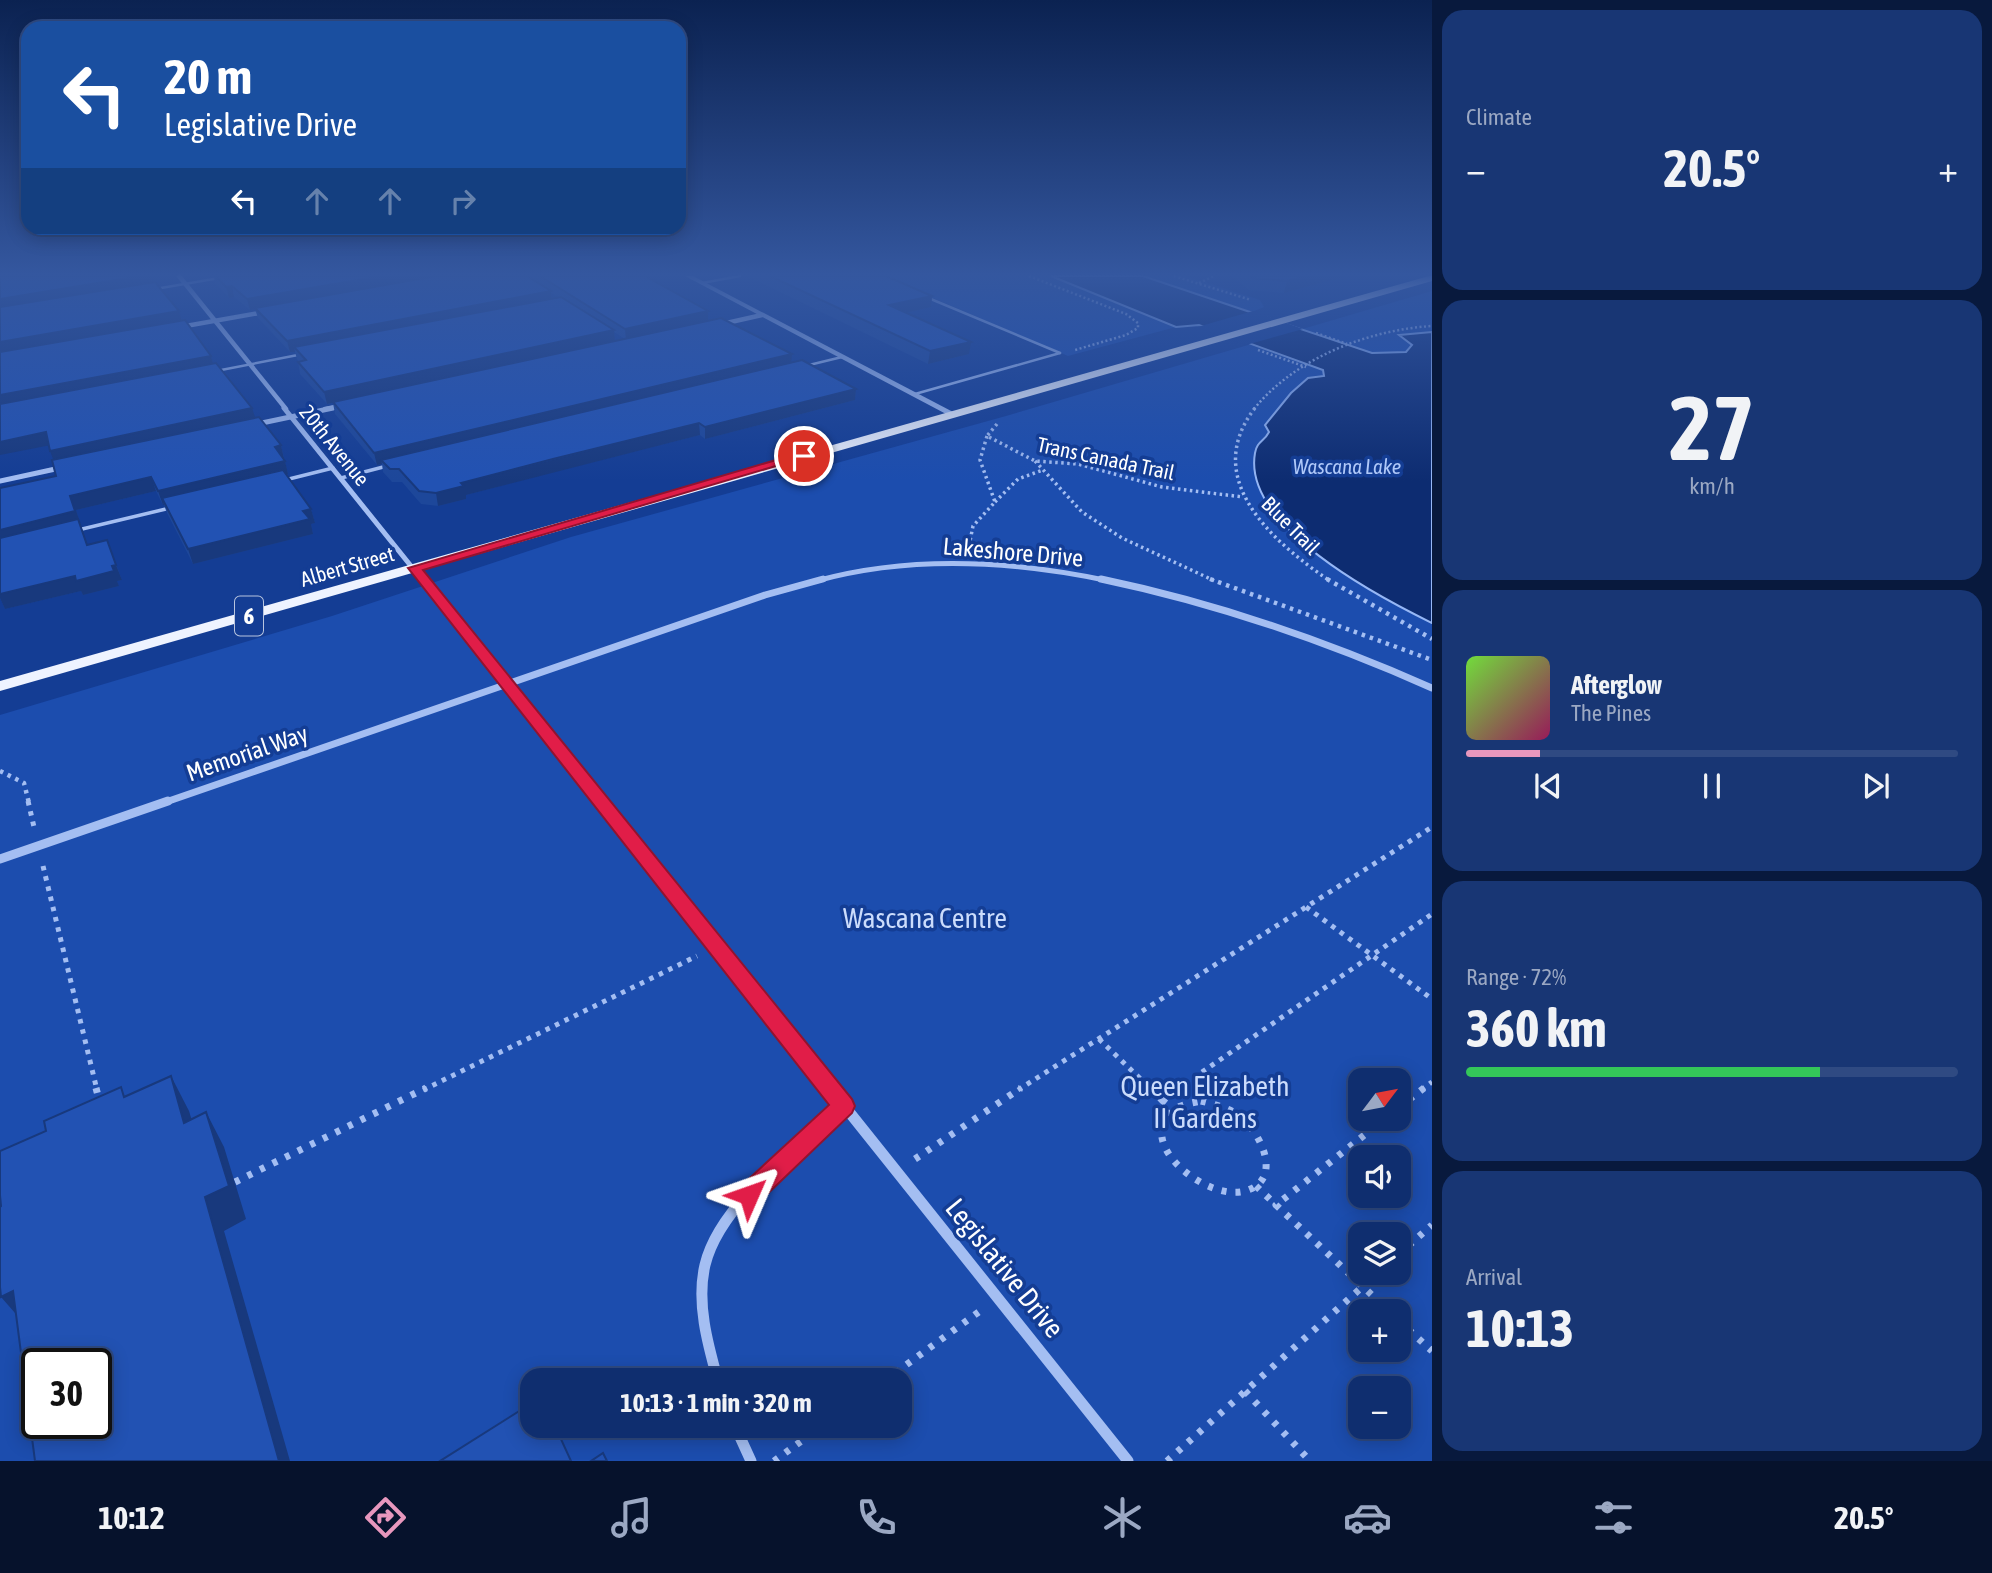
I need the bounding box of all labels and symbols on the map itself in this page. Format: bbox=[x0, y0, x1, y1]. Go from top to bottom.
street label: 20th Avenue bbox=[295, 400, 375, 490]
pin bbox=[774, 426, 834, 486]
street label: Trans Canada Trail bbox=[1035, 432, 1177, 484]
water label: Wascana Lake bbox=[1293, 454, 1401, 478]
street label: Blue Trail bbox=[1257, 491, 1325, 559]
street label: Lakeshore Drive bbox=[942, 532, 1084, 572]
street label: Albert Street bbox=[297, 541, 397, 591]
road number: 6 bbox=[235, 596, 263, 636]
street label: Memorial Way bbox=[183, 720, 311, 786]
park label: Wascana Centre bbox=[843, 902, 1007, 934]
north arrow bbox=[1348, 1068, 1410, 1130]
park label: Queen Elizabeth II Gardens bbox=[1120, 1070, 1290, 1134]
position arrow bbox=[712, 1158, 786, 1232]
street label: Legislative Drive bbox=[939, 1192, 1071, 1344]
speed limit sign: 30 bbox=[21, 1348, 112, 1439]

